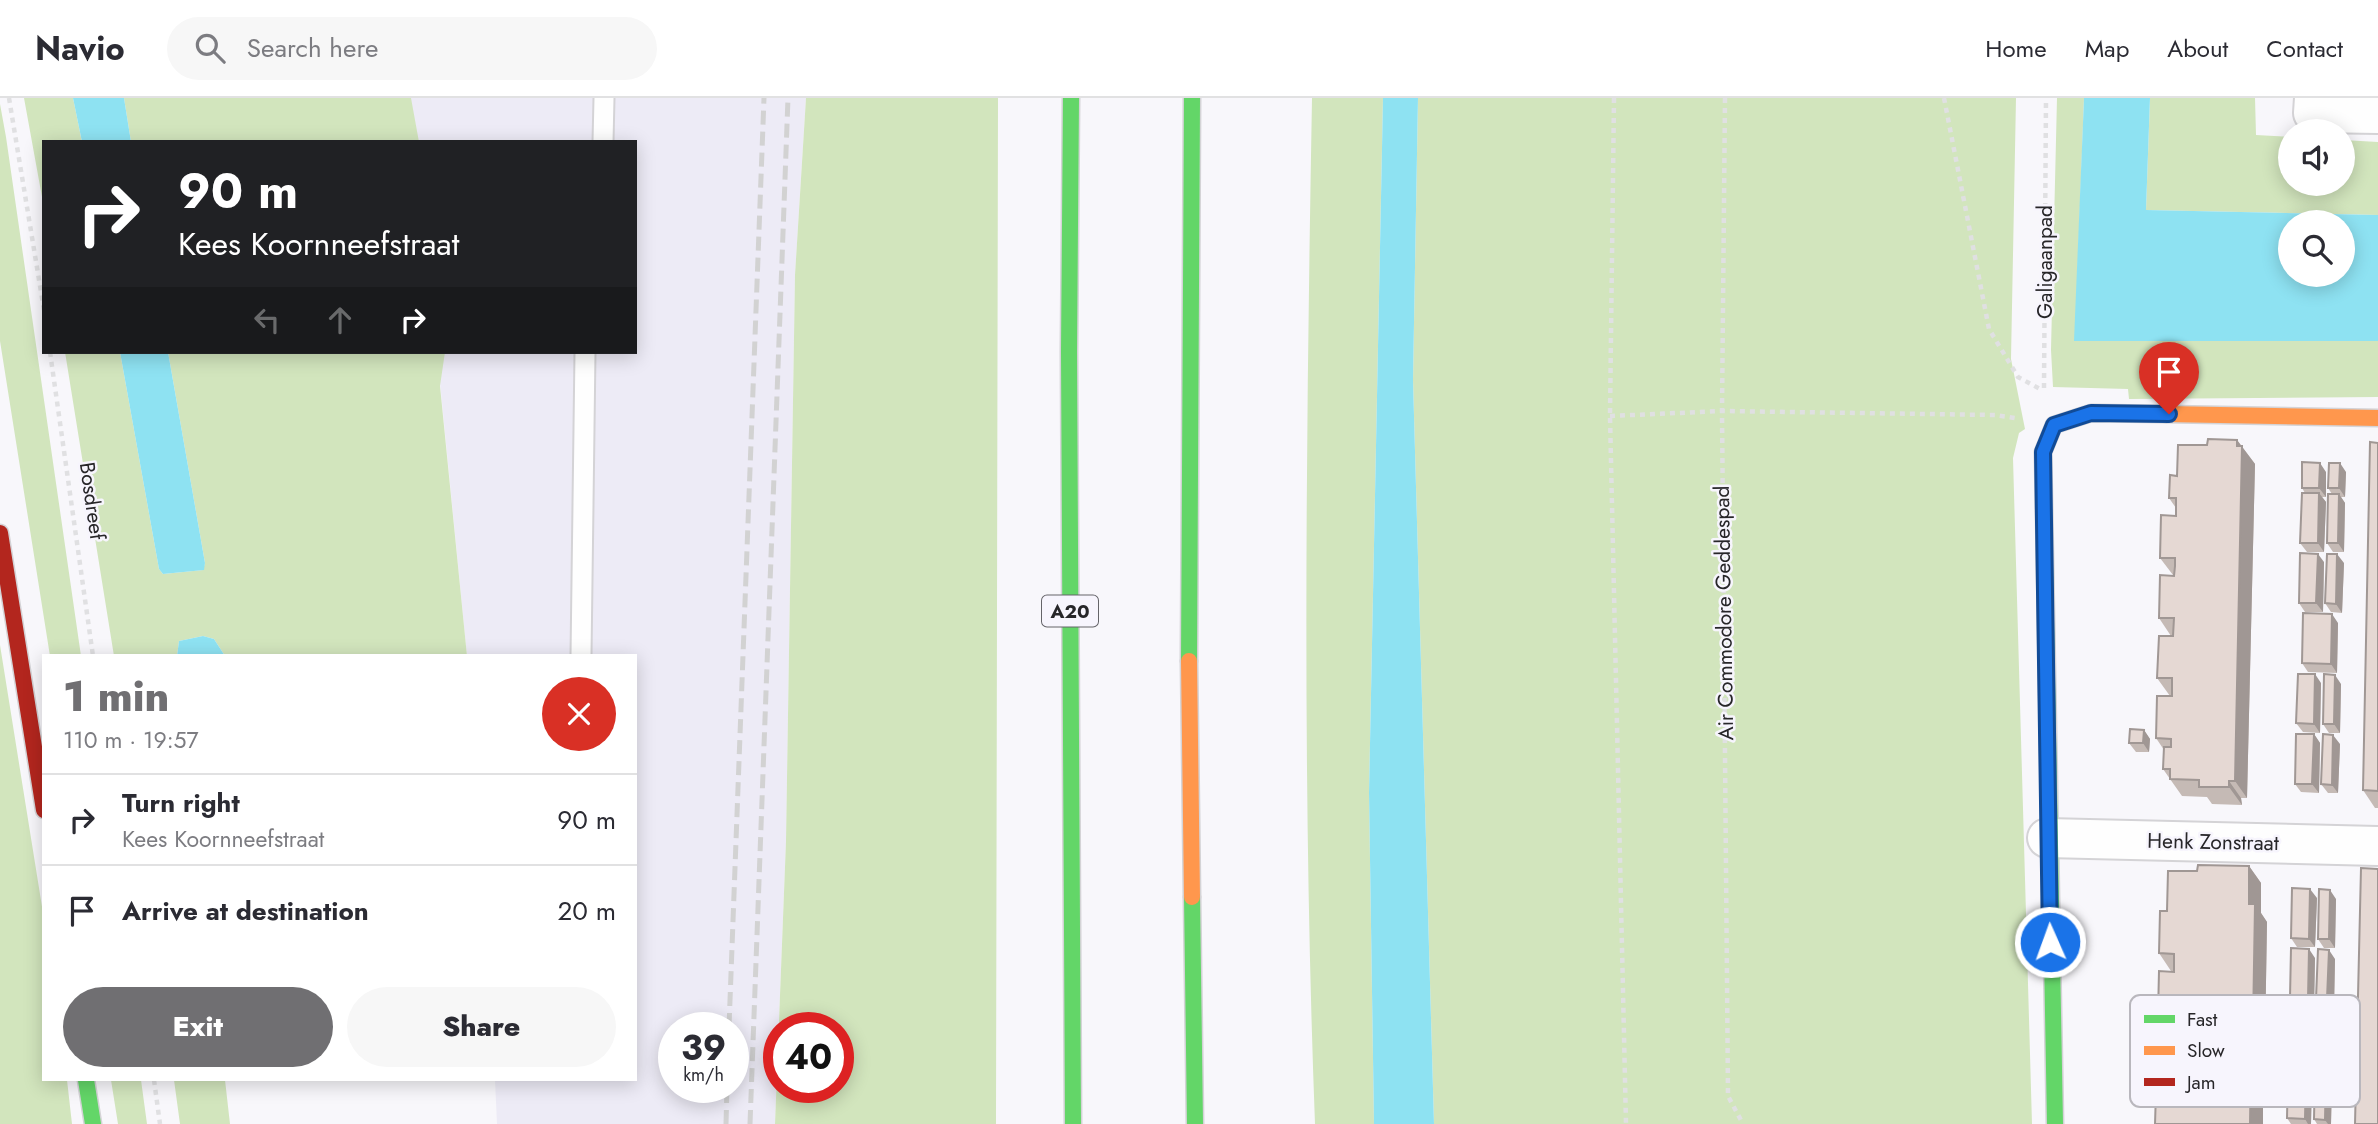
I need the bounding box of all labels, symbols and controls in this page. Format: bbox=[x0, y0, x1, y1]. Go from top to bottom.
search box bbox=[167, 17, 657, 80]
text: Navio bbox=[35, 25, 125, 72]
icon: search bbox=[191, 29, 229, 67]
text: Search here bbox=[247, 29, 378, 67]
text: Home bbox=[1985, 31, 2047, 66]
text: Map bbox=[2085, 31, 2129, 66]
text: About bbox=[2167, 31, 2228, 66]
text: Contact bbox=[2266, 31, 2343, 66]
map controls bbox=[2278, 119, 2355, 287]
button: sound bbox=[2278, 119, 2355, 196]
text: 90 m bbox=[178, 156, 298, 226]
icon: right bbox=[63, 168, 154, 259]
street label: Galigaanpad bbox=[2030, 205, 2060, 319]
button: search bbox=[2278, 210, 2355, 287]
text: Kees Koornneefstraat bbox=[178, 221, 459, 267]
icon: left bbox=[248, 301, 286, 339]
icon: ahead bbox=[321, 301, 359, 339]
icon: right bbox=[394, 301, 432, 339]
pin bbox=[2139, 342, 2199, 414]
icon: arrive bbox=[2150, 353, 2188, 391]
street label: Bosdreef bbox=[72, 460, 112, 543]
street label: Air Commodore Geddespad bbox=[1707, 485, 1741, 741]
road number: A20 bbox=[1042, 596, 1098, 626]
text: 1 min bbox=[63, 666, 169, 727]
button: close bbox=[542, 677, 616, 751]
text: 110 m · 19:57 bbox=[63, 723, 199, 757]
text: Turn right bbox=[122, 784, 240, 822]
icon: right bbox=[63, 801, 101, 839]
text: 90 m bbox=[557, 801, 616, 839]
text: Kees Koornneefstraat bbox=[122, 822, 324, 856]
street label: Henk Zonstraat bbox=[2147, 826, 2279, 858]
icon: arrive bbox=[63, 892, 101, 930]
text: Arrive at destination bbox=[122, 892, 369, 930]
text: 20 m bbox=[558, 892, 616, 930]
position arrow bbox=[2013, 905, 2087, 979]
button: Exit bbox=[63, 987, 333, 1067]
button: Share bbox=[347, 987, 616, 1067]
legend bbox=[2130, 995, 2360, 1107]
text: Fast bbox=[2187, 1006, 2218, 1033]
speed limit sign: 40 bbox=[763, 1012, 854, 1103]
text: 39 bbox=[681, 1023, 726, 1073]
text: Slow bbox=[2187, 1037, 2225, 1064]
text: km/h bbox=[683, 1062, 724, 1088]
text: Jam bbox=[2184, 1069, 2216, 1096]

